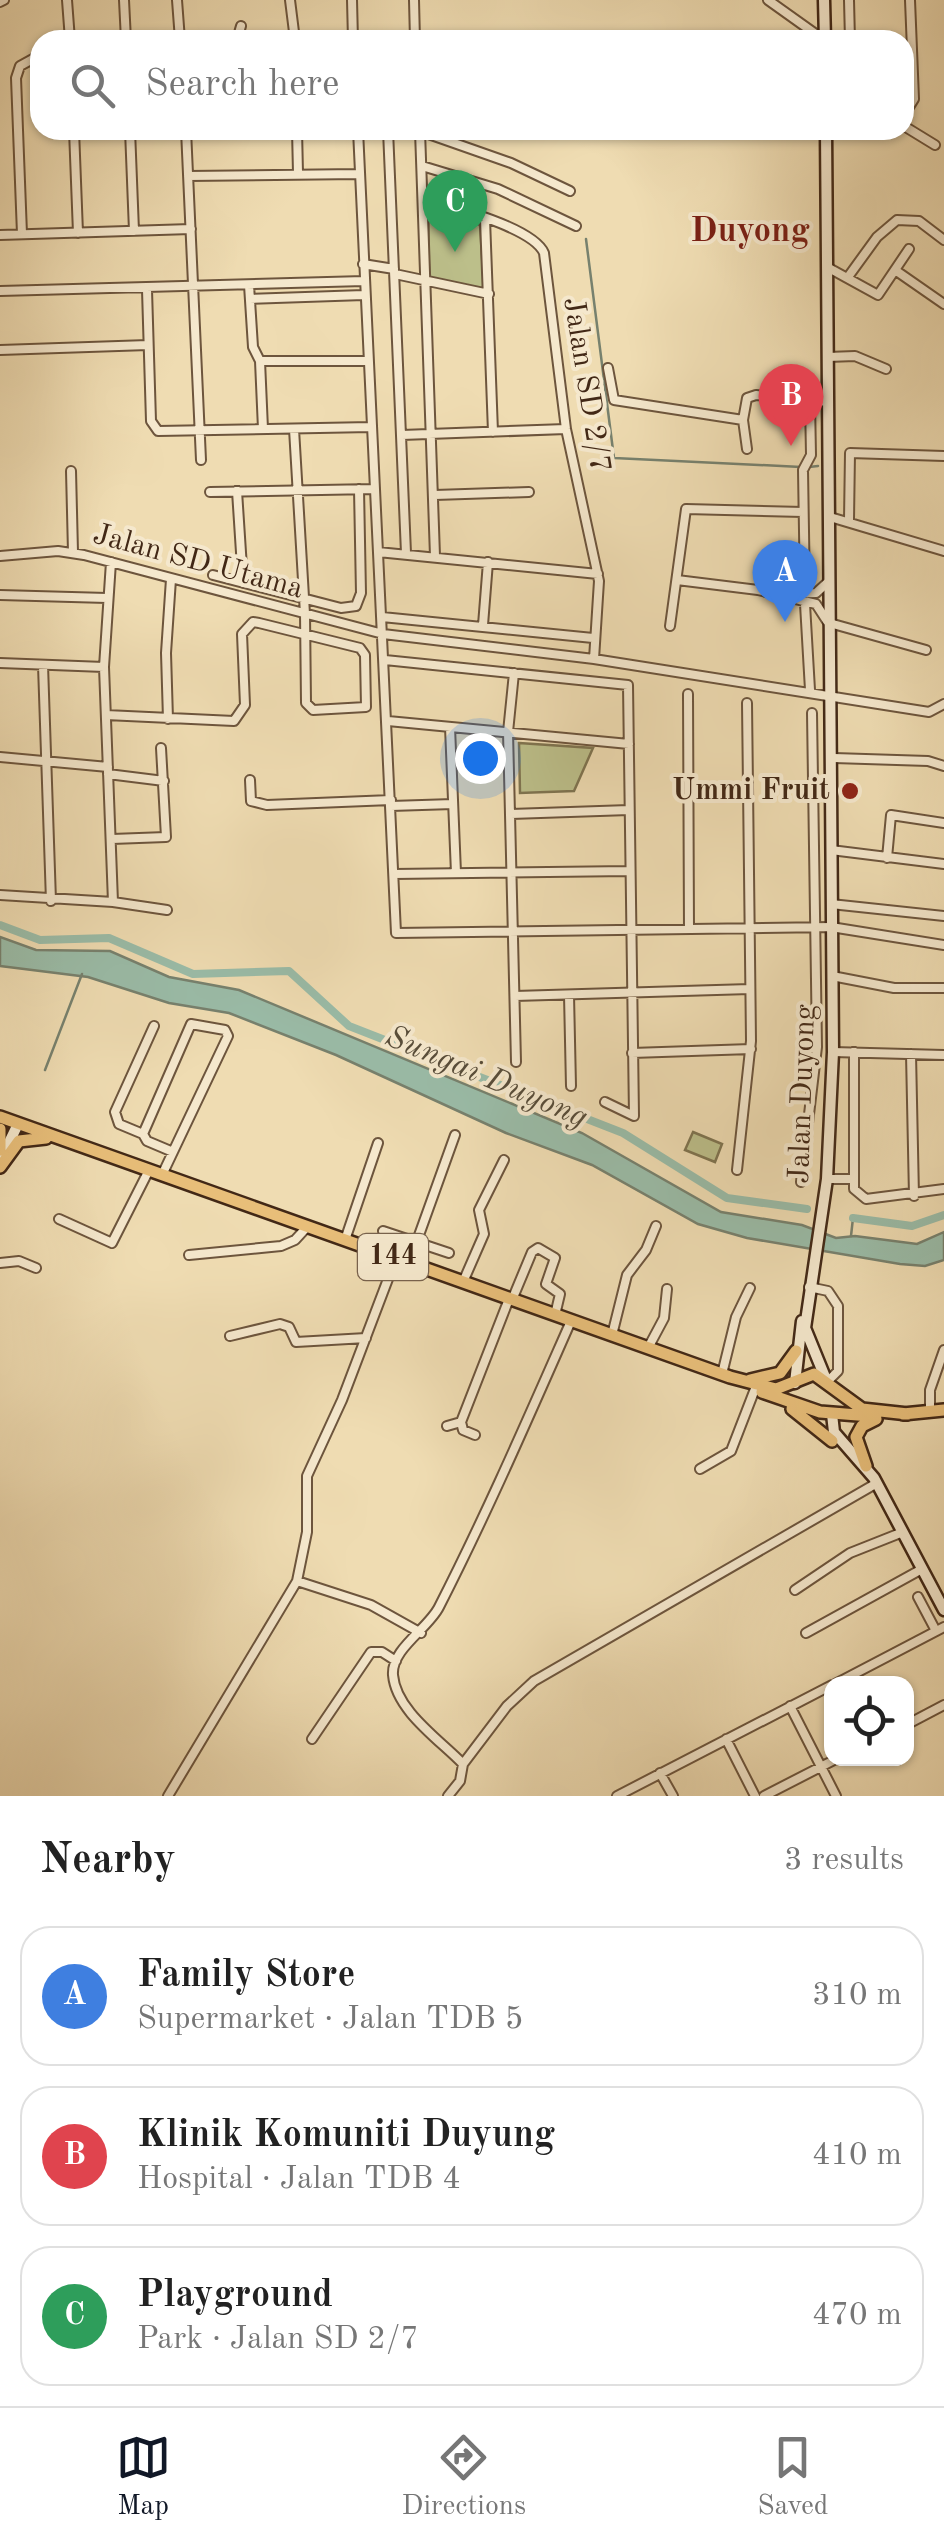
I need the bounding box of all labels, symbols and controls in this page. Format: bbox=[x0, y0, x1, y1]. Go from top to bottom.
search box bbox=[30, 30, 914, 140]
icon: search bbox=[65, 58, 120, 113]
text: Search here bbox=[145, 66, 340, 104]
pin: C bbox=[422, 170, 488, 252]
district label: Duyong bbox=[690, 214, 810, 249]
street label: Jalan SD 2/7 bbox=[557, 295, 615, 475]
pin: B bbox=[758, 364, 824, 446]
street label: Jalan SD Utama bbox=[90, 520, 307, 605]
pin: A bbox=[752, 540, 818, 622]
your location bbox=[455, 733, 506, 784]
place label: Ummi Fruit bbox=[671, 776, 830, 806]
marker: Ummi Fruit bbox=[839, 780, 861, 802]
street label: Jalan Duyong bbox=[785, 1004, 821, 1184]
water label: Sungai Duyong bbox=[380, 1021, 592, 1135]
road number: 144 bbox=[358, 1234, 428, 1280]
map controls bbox=[824, 1676, 914, 1766]
button: locate bbox=[824, 1676, 914, 1766]
text: Nearby bbox=[40, 1840, 176, 1882]
text: 3 results bbox=[784, 1845, 904, 1877]
text: Family Store bbox=[137, 1957, 355, 1995]
text: A bbox=[62, 1980, 87, 2012]
text: 310 m bbox=[812, 1980, 902, 2012]
text: Supermarket · Jalan TDB 5 bbox=[137, 2004, 523, 2036]
text: Klinik Komuniti Duyung bbox=[137, 2117, 555, 2155]
text: B bbox=[63, 2140, 86, 2172]
text: 410 m bbox=[812, 2140, 902, 2172]
text: Hospital · Jalan TDB 4 bbox=[137, 2164, 461, 2196]
text: Playground bbox=[137, 2277, 333, 2315]
text: C bbox=[64, 2300, 85, 2332]
text: 470 m bbox=[812, 2300, 902, 2332]
text: Park · Jalan SD 2/7 bbox=[137, 2324, 419, 2356]
tab: Map bbox=[116, 2430, 171, 2525]
tab: Directions bbox=[402, 2430, 526, 2525]
tab: Saved bbox=[757, 2430, 828, 2525]

